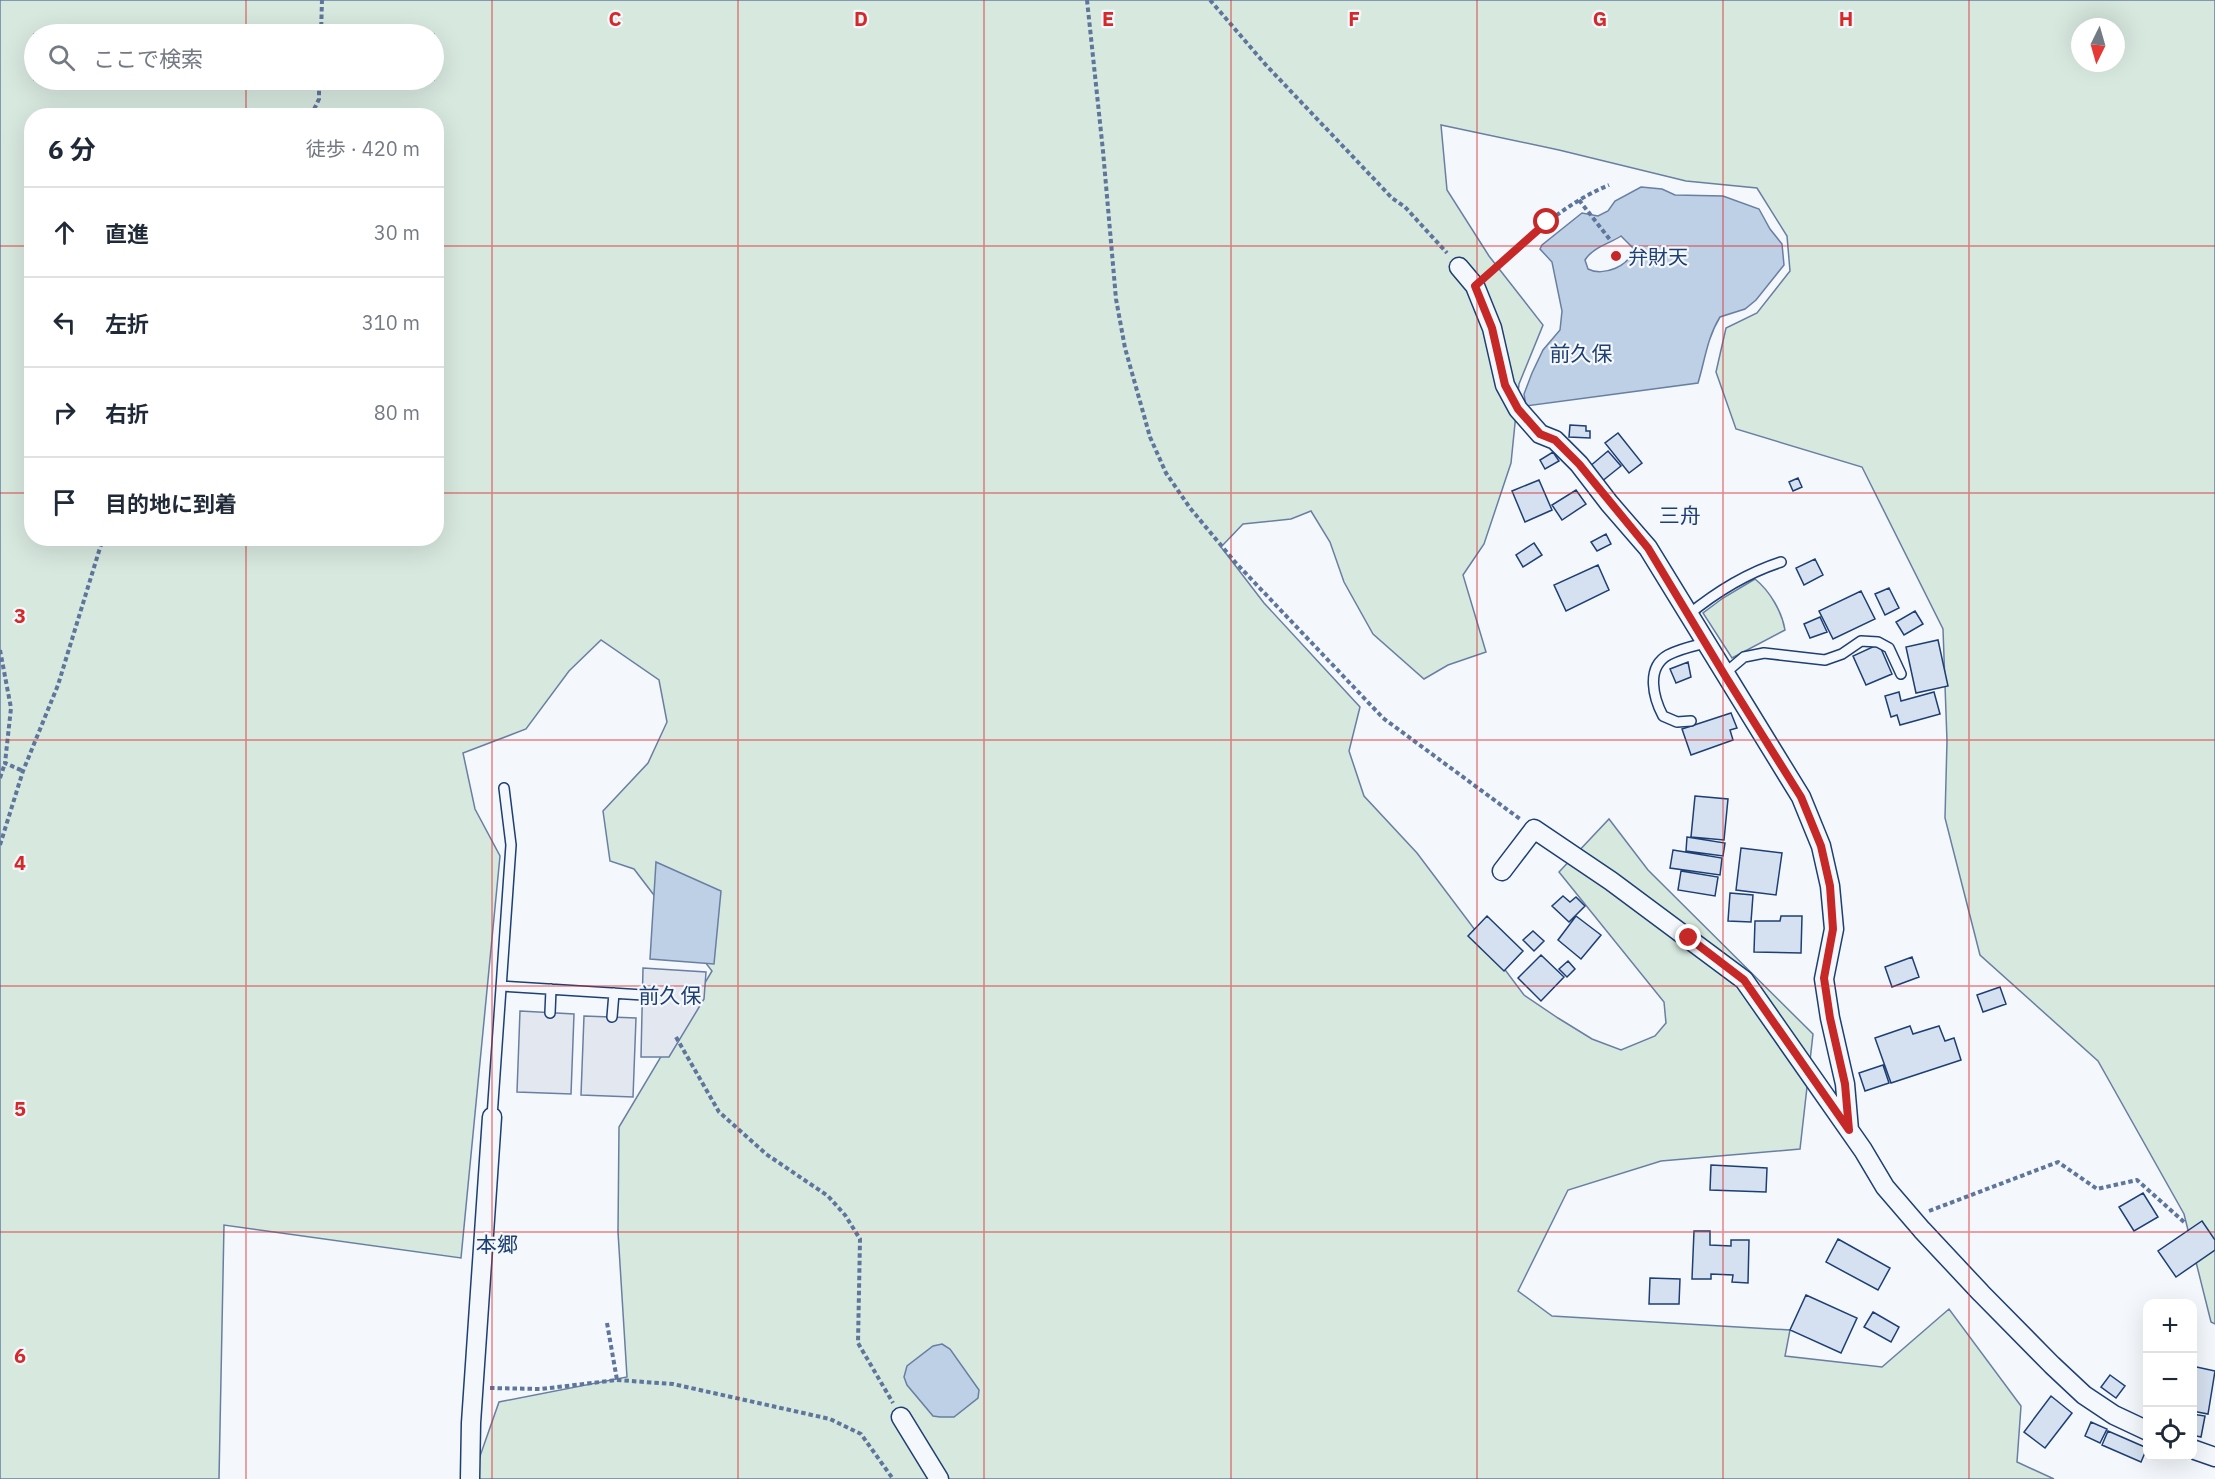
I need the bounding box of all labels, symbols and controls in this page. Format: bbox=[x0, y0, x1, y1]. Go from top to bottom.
text: C bbox=[608, 5, 622, 32]
text: D bbox=[854, 5, 868, 32]
text: E bbox=[1102, 5, 1114, 32]
text: F bbox=[1348, 5, 1360, 32]
text: G bbox=[1593, 5, 1607, 32]
text: H bbox=[1839, 5, 1853, 32]
north arrow bbox=[2071, 18, 2125, 72]
search box bbox=[24, 24, 444, 90]
icon: search bbox=[45, 41, 78, 74]
text: ここで検索 bbox=[93, 44, 203, 73]
text: 6 分 bbox=[48, 132, 96, 166]
text: 徒歩 · 420 m bbox=[306, 135, 420, 162]
route start bbox=[1533, 208, 1559, 234]
icon: ahead bbox=[48, 216, 81, 249]
text: 直進 bbox=[105, 219, 149, 248]
text: 30 m bbox=[374, 219, 420, 246]
place label: 弁財天 bbox=[1628, 243, 1688, 270]
marker: 弁財天 bbox=[1609, 249, 1623, 263]
icon: left bbox=[48, 306, 81, 339]
text: 左折 bbox=[105, 309, 149, 338]
text: 310 m bbox=[362, 309, 420, 336]
district label: 前久保 bbox=[1550, 339, 1613, 367]
icon: right bbox=[48, 396, 81, 429]
text: 右折 bbox=[105, 399, 149, 428]
text: 80 m bbox=[374, 399, 420, 426]
icon: arrive bbox=[48, 486, 81, 519]
text: 目的地に到着 bbox=[105, 489, 237, 518]
district label: 三舟 bbox=[1659, 501, 1701, 529]
text: 3 bbox=[14, 602, 26, 629]
text: 4 bbox=[14, 849, 26, 876]
route end bbox=[1675, 924, 1701, 950]
district label: 前久保 bbox=[639, 981, 702, 1009]
text: 5 bbox=[14, 1095, 26, 1122]
district label: 本郷 bbox=[476, 1230, 518, 1258]
map controls bbox=[2143, 1299, 2197, 1461]
button: + bbox=[2143, 1299, 2197, 1353]
text: 6 bbox=[14, 1342, 26, 1369]
button: − bbox=[2143, 1353, 2197, 1407]
button: locate bbox=[2143, 1407, 2197, 1461]

